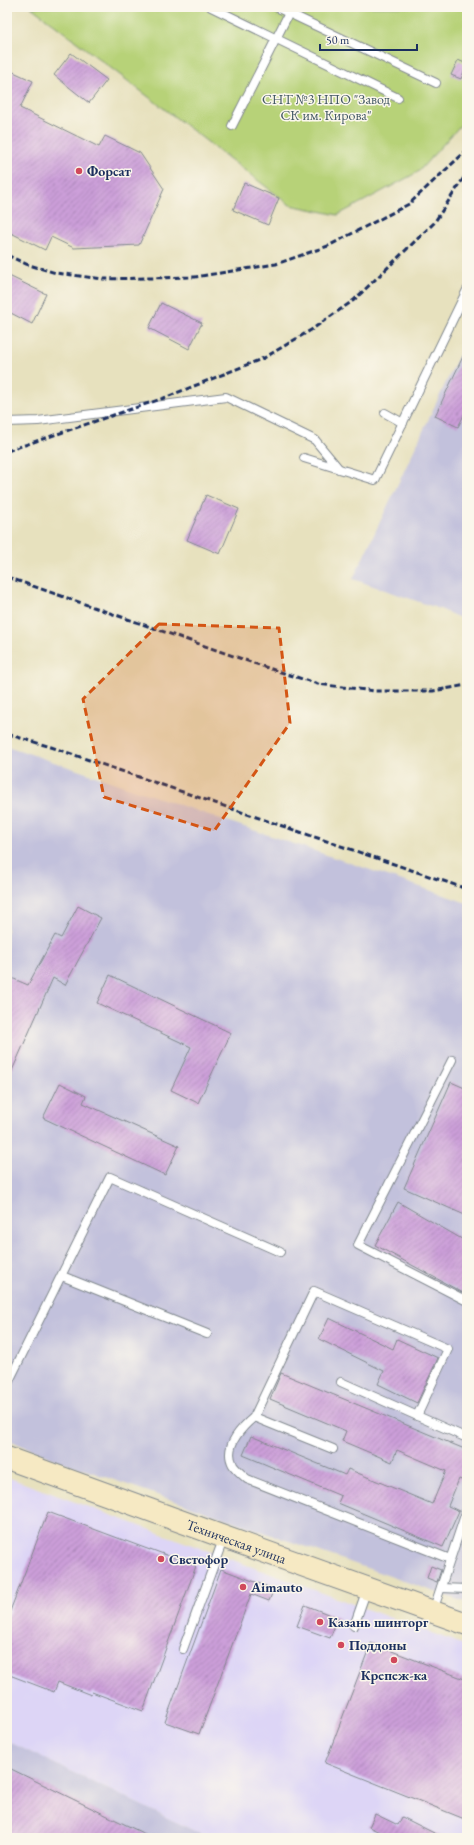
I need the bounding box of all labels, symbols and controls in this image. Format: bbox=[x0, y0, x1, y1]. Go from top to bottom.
scale bar bbox=[320, 26, 417, 52]
text: 50 m bbox=[326, 32, 350, 48]
park label: СНТ №3 НПО "Завод СК им. Кирова" bbox=[262, 90, 391, 124]
place label: Форсат bbox=[87, 162, 131, 180]
marker: Форсат bbox=[74, 166, 84, 176]
street label: Техническая улица bbox=[184, 1515, 289, 1568]
place label: Светофор bbox=[169, 1550, 228, 1568]
marker: Светофор bbox=[156, 1554, 166, 1564]
place label: Aimauto bbox=[250, 1578, 303, 1596]
marker: Aimauto bbox=[238, 1582, 248, 1592]
place label: Казань шинторг bbox=[328, 1613, 429, 1631]
marker: Казань шинторг bbox=[315, 1617, 325, 1627]
place label: Поддоны bbox=[349, 1636, 407, 1654]
marker: Поддоны bbox=[336, 1640, 346, 1650]
marker: Крепеж-ка bbox=[389, 1655, 399, 1665]
place label: Крепеж-ка bbox=[361, 1666, 428, 1684]

